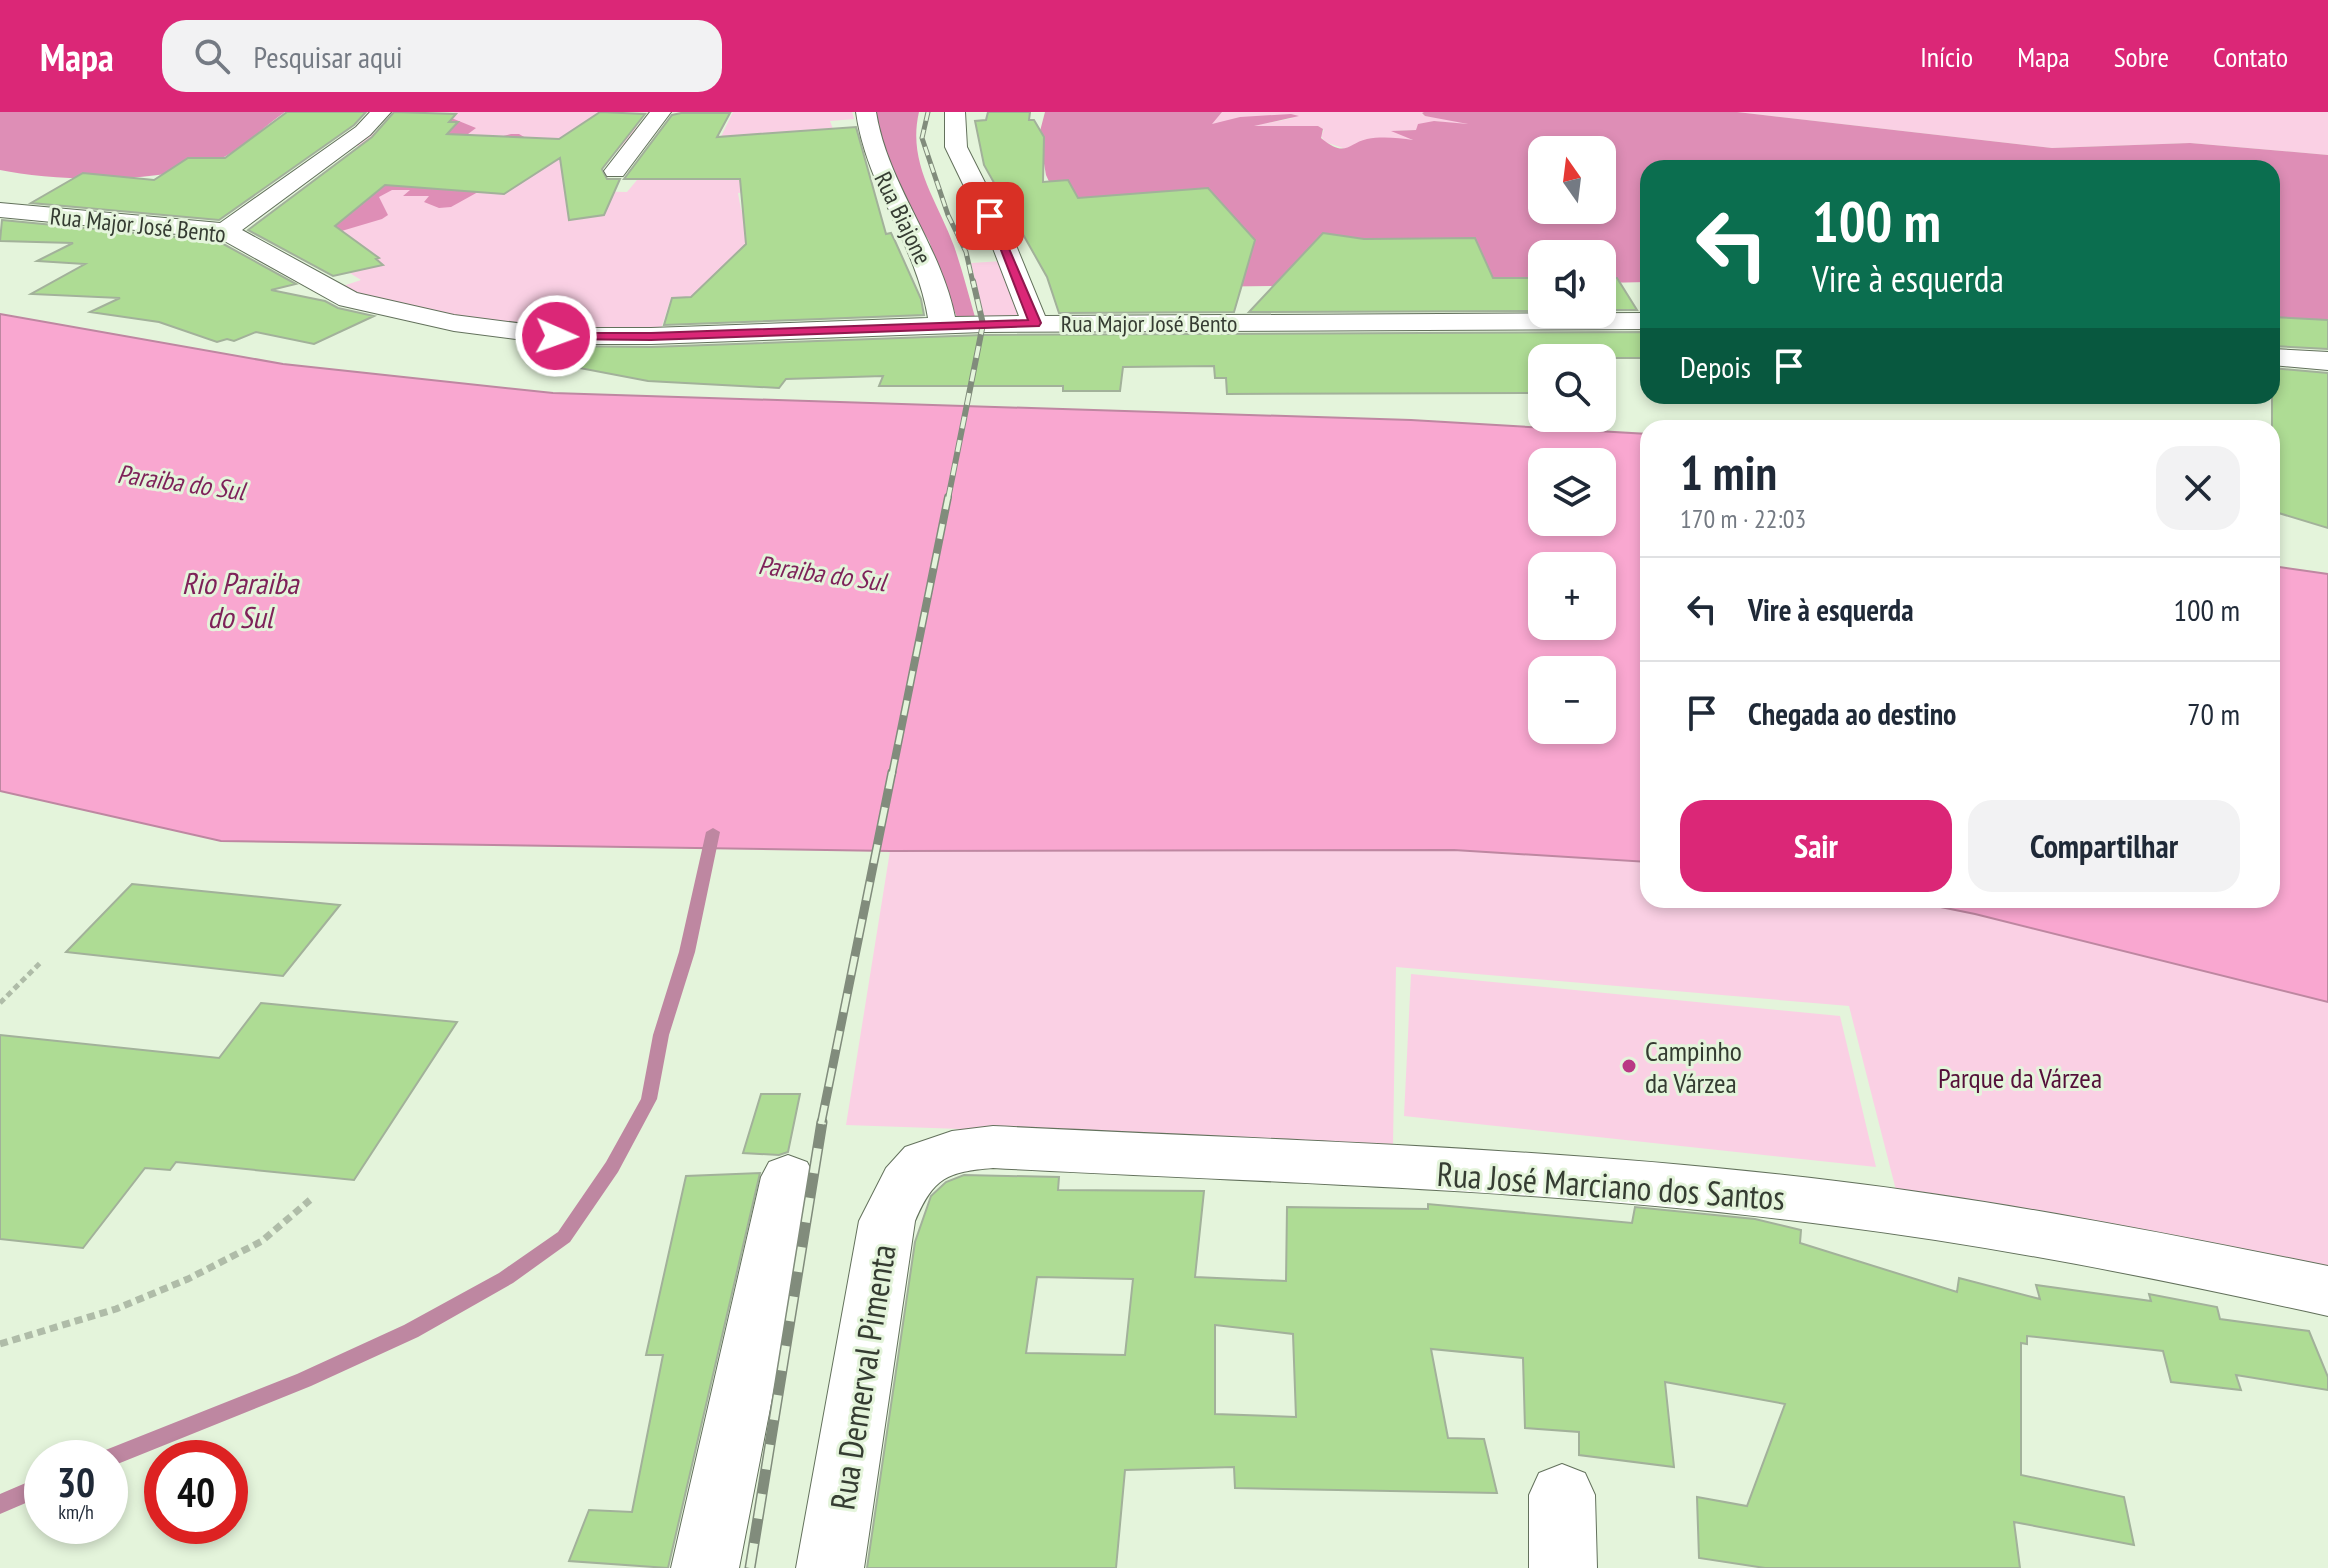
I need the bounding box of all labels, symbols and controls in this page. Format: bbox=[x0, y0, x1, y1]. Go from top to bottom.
search box bbox=[162, 20, 722, 92]
text: Mapa bbox=[40, 32, 114, 81]
icon: search bbox=[190, 34, 234, 78]
text: Pesquisar aqui bbox=[254, 37, 403, 76]
text: Início bbox=[1920, 38, 1973, 75]
text: Mapa bbox=[2017, 38, 2070, 75]
text: Sobre bbox=[2114, 38, 2169, 75]
text: Contato bbox=[2213, 38, 2288, 75]
north arrow bbox=[1528, 136, 1616, 224]
map controls bbox=[1528, 136, 1616, 744]
street label: Rua Biajone bbox=[867, 167, 939, 269]
pin bbox=[956, 182, 1024, 250]
text: 100 m bbox=[1812, 185, 1941, 257]
icon: left bbox=[1680, 192, 1784, 296]
icon: arrive bbox=[968, 194, 1012, 238]
street label: Rua Major José Bento bbox=[49, 200, 227, 250]
button: sound bbox=[1528, 240, 1616, 328]
text: Vire à esquerda bbox=[1812, 255, 2004, 302]
position arrow bbox=[514, 294, 598, 378]
street label: Rua Major José Bento bbox=[1061, 308, 1237, 339]
button: search bbox=[1528, 344, 1616, 432]
icon: arrive bbox=[1767, 344, 1811, 388]
text: Depois bbox=[1680, 347, 1751, 386]
text: 1 min bbox=[1680, 441, 1777, 503]
button: close bbox=[2156, 446, 2240, 530]
button: layers bbox=[1528, 448, 1616, 536]
water label: Paraiba do Sul bbox=[115, 457, 250, 508]
text: 170 m · 22:03 bbox=[1680, 502, 1806, 535]
water label: Paraiba do Sul bbox=[756, 548, 891, 599]
button: + bbox=[1528, 552, 1616, 640]
water label: Rio Paraiba do Sul bbox=[182, 563, 300, 636]
icon: left bbox=[1680, 587, 1724, 631]
text: Vire à esquerda bbox=[1748, 590, 1914, 629]
text: 100 m bbox=[2174, 590, 2240, 629]
button: − bbox=[1528, 656, 1616, 744]
icon: arrive bbox=[1680, 691, 1724, 735]
text: Chegada ao destino bbox=[1748, 694, 1956, 733]
text: 70 m bbox=[2187, 694, 2240, 733]
button: Sair bbox=[1680, 800, 1952, 892]
button: Compartilhar bbox=[1968, 800, 2240, 892]
place label: Campinho da Várzea bbox=[1645, 1032, 1742, 1101]
marker: Campinho da Várzea bbox=[1620, 1057, 1638, 1075]
park label: Parque da Várzea bbox=[1938, 1059, 2102, 1096]
street label: Rua José Marciano dos Santos bbox=[1436, 1151, 1786, 1219]
street label: Rua Demerval Pimenta bbox=[819, 1241, 905, 1513]
speed limit sign: 40 bbox=[144, 1440, 248, 1544]
text: 30 bbox=[57, 1456, 95, 1508]
text: km/h bbox=[58, 1499, 94, 1525]

